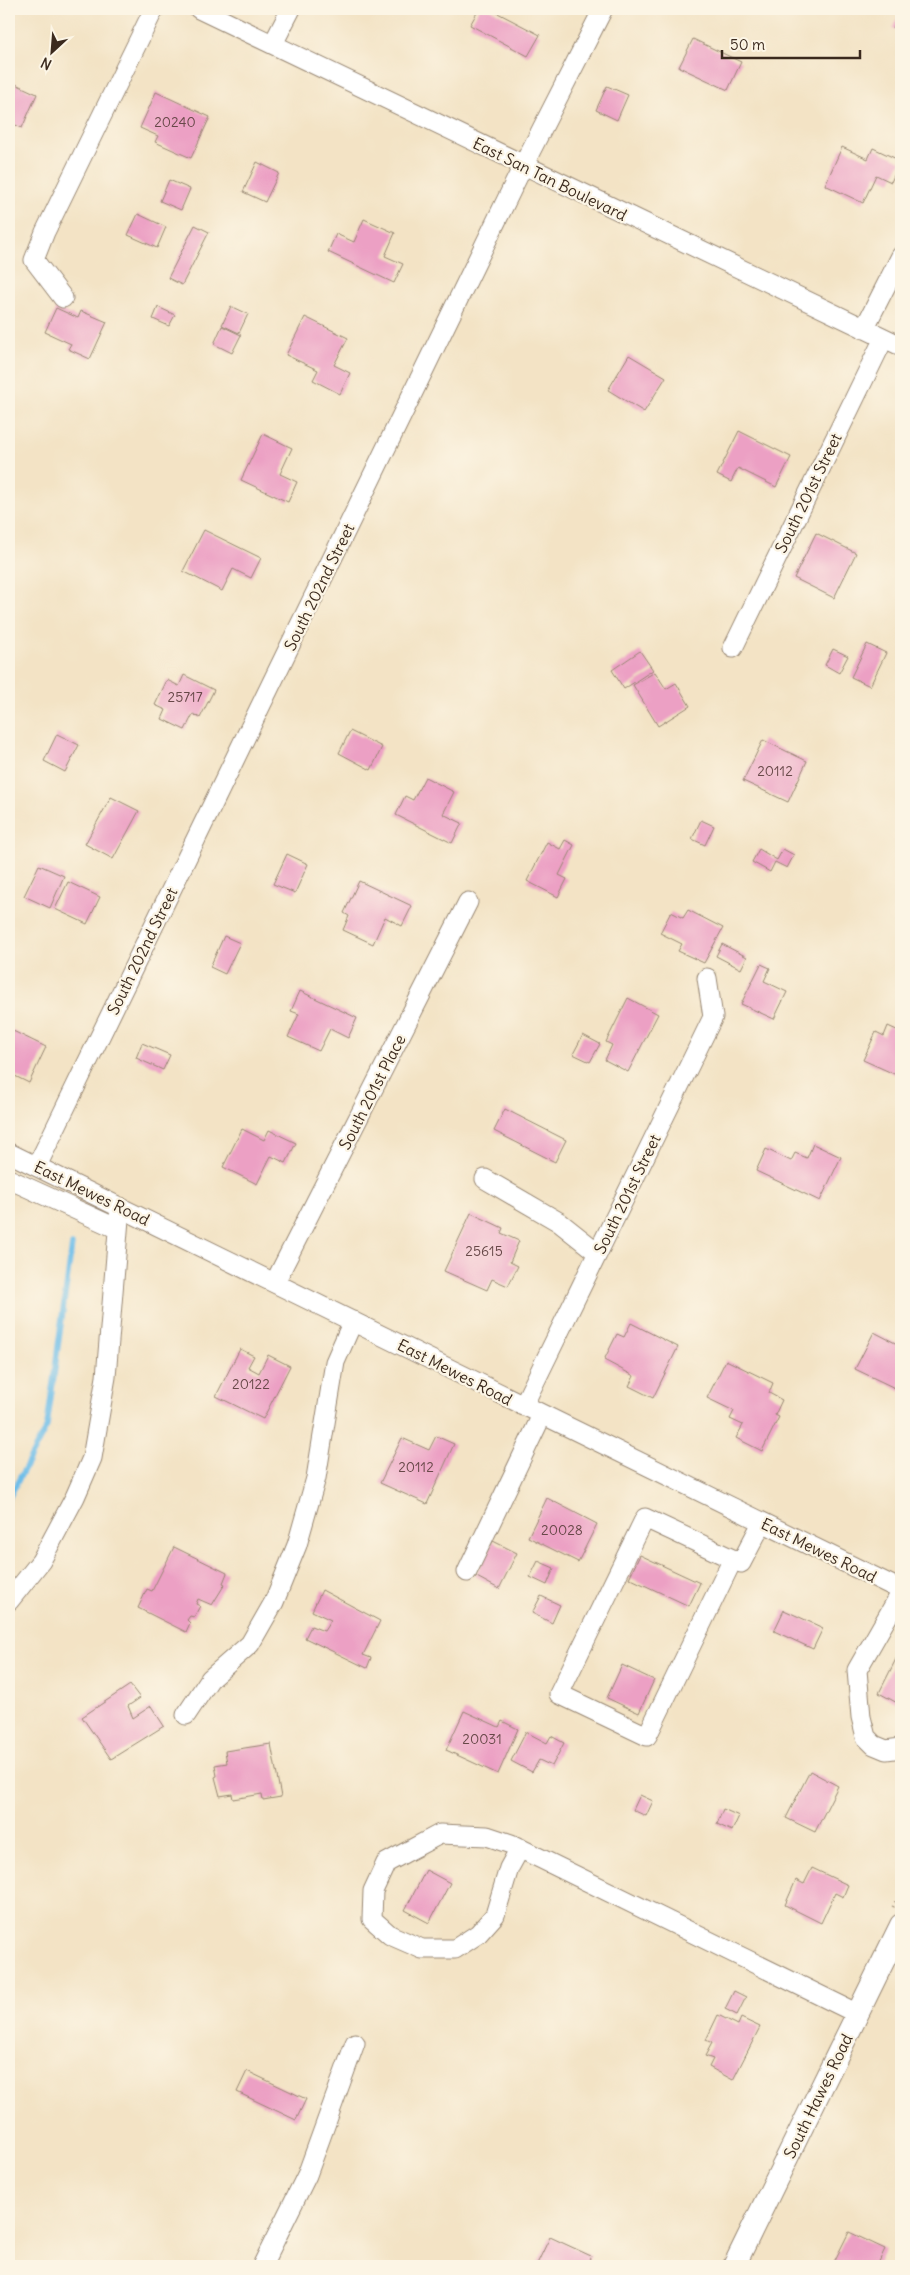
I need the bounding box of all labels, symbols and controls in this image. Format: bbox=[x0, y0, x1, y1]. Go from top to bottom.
north arrow bbox=[28, 28, 78, 78]
scale bar bbox=[722, 28, 860, 60]
text: 50 m bbox=[730, 35, 765, 54]
text: N bbox=[38, 53, 55, 74]
house number: 20240 bbox=[154, 113, 196, 131]
street label: East San Tan Boulevard bbox=[470, 133, 630, 225]
street label: South 201st Street bbox=[770, 429, 846, 556]
street label: South 202nd Street bbox=[280, 520, 359, 654]
house number: 25717 bbox=[168, 688, 203, 706]
house number: 20112 bbox=[757, 762, 793, 780]
street label: South 202nd Street bbox=[103, 884, 182, 1018]
street label: South 201st Place bbox=[334, 1031, 410, 1153]
street label: South 201st Street bbox=[589, 1130, 665, 1257]
street label: East Mewes Road bbox=[31, 1156, 153, 1230]
house number: 25615 bbox=[465, 1242, 503, 1260]
street label: East Mewes Road bbox=[394, 1334, 516, 1410]
house number: 20122 bbox=[232, 1375, 270, 1393]
house number: 20112 bbox=[398, 1458, 434, 1476]
street label: East Mewes Road bbox=[758, 1513, 880, 1587]
house number: 20028 bbox=[541, 1521, 583, 1539]
house number: 20031 bbox=[462, 1730, 502, 1748]
street label: South Hawes Road bbox=[779, 2030, 857, 2162]

